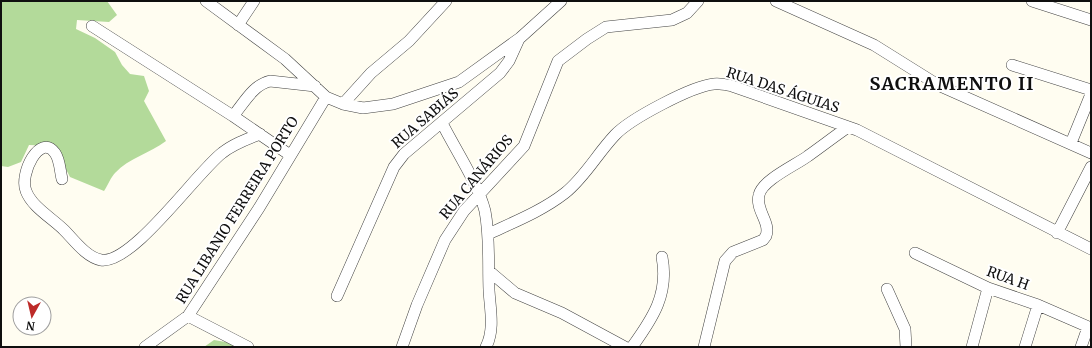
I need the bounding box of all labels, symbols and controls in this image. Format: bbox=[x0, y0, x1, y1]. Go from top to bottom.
street label: RUA DAS ÁGUIAS bbox=[724, 63, 842, 117]
district label: SACRAMENTO II bbox=[870, 72, 1034, 95]
street label: RUA SABIÁS bbox=[388, 84, 462, 152]
street label: RUA LIBANIO FERREIRA PORTO bbox=[172, 113, 302, 307]
street label: RUA CANÁRIOS bbox=[435, 131, 517, 223]
street label: RUA H bbox=[984, 262, 1032, 294]
north arrow bbox=[12, 296, 52, 336]
text: N bbox=[25, 318, 36, 333]

